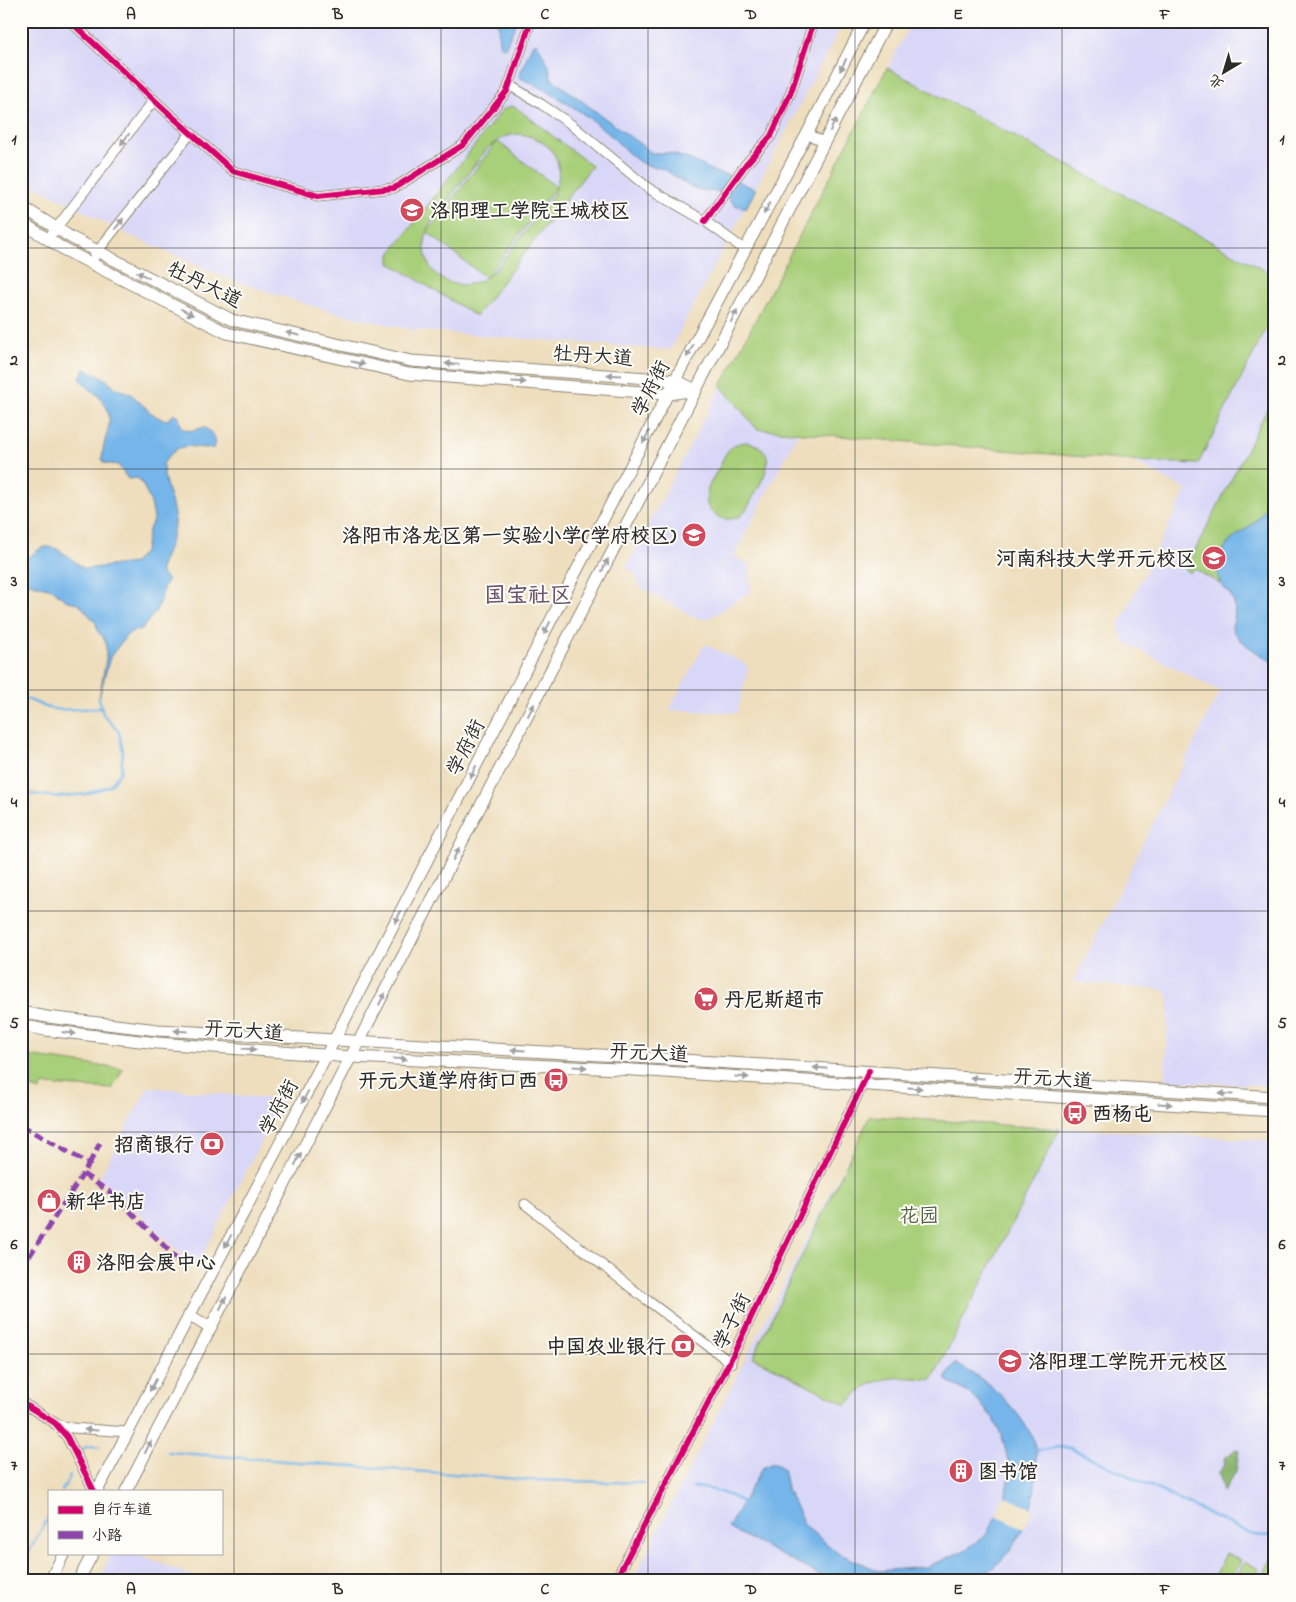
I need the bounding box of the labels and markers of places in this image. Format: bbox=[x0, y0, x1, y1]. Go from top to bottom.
school or university icon: 洛阳理工学院王城校区 bbox=[399, 197, 425, 223]
place label: 洛阳理工学院王城校区 bbox=[430, 198, 630, 227]
school or university icon: 洛阳市洛龙区第一实验小学(学府校区) bbox=[681, 522, 707, 548]
place label: 洛阳市洛龙区第一实验小学(学府校区) bbox=[342, 523, 676, 552]
school or university icon: 河南科技大学开元校区 bbox=[1201, 545, 1227, 571]
place label: 河南科技大学开元校区 bbox=[996, 546, 1196, 575]
supermarket icon: 丹尼斯超市 bbox=[693, 986, 719, 1012]
place label: 丹尼斯超市 bbox=[724, 987, 824, 1016]
bus stop icon: 开元大道学府街口西 bbox=[543, 1067, 569, 1093]
place label: 开元大道学府街口西 bbox=[358, 1068, 538, 1097]
bus stop icon: 西杨屯 bbox=[1062, 1100, 1088, 1126]
place label: 西杨屯 bbox=[1092, 1101, 1152, 1130]
bank icon: 招商银行 bbox=[199, 1131, 225, 1157]
place label: 招商银行 bbox=[114, 1132, 194, 1161]
shop icon: 新华书店 bbox=[36, 1188, 62, 1214]
place label: 新华书店 bbox=[66, 1189, 146, 1218]
building icon: 洛阳会展中心 bbox=[66, 1249, 92, 1275]
place label: 洛阳会展中心 bbox=[96, 1250, 216, 1279]
bank icon: 中国农业银行 bbox=[670, 1333, 696, 1359]
place label: 中国农业银行 bbox=[546, 1334, 666, 1363]
school or university icon: 洛阳理工学院开元校区 bbox=[997, 1348, 1023, 1374]
place label: 洛阳理工学院开元校区 bbox=[1028, 1349, 1228, 1378]
building icon: 图书馆 bbox=[948, 1458, 974, 1484]
place label: 图书馆 bbox=[978, 1459, 1038, 1488]

